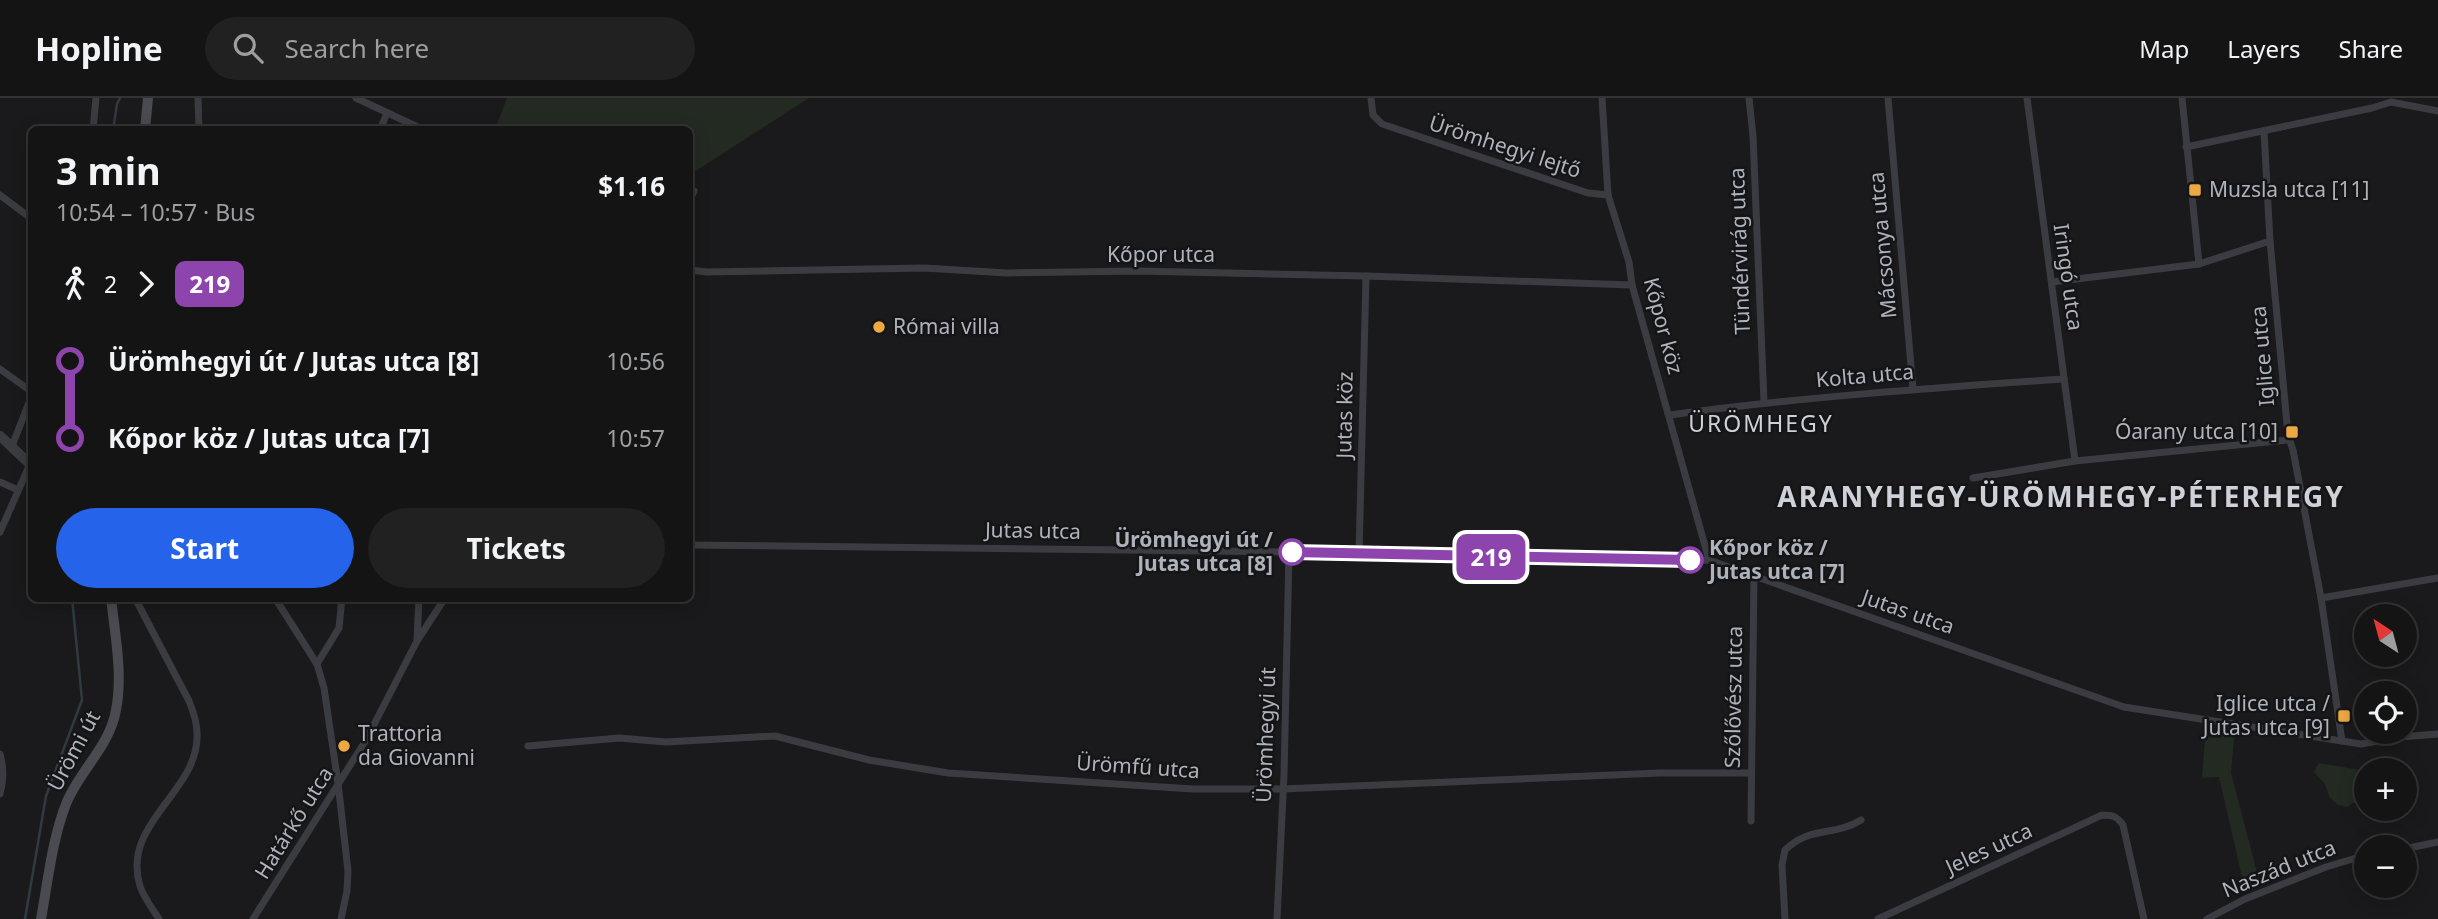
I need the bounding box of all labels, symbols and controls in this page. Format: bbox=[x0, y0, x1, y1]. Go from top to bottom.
search box bbox=[205, 17, 695, 80]
text: Hopline bbox=[35, 26, 163, 71]
icon: search bbox=[229, 29, 267, 67]
text: Search here bbox=[285, 30, 429, 66]
text: Map bbox=[2139, 32, 2189, 65]
text: Layers bbox=[2227, 32, 2301, 65]
text: Share bbox=[2339, 32, 2403, 65]
street label: Ürömhegyi lejtő bbox=[1426, 108, 1585, 184]
text: 3 min bbox=[56, 144, 161, 196]
street label: Tündérvirág utca bbox=[1722, 167, 1756, 335]
text: $1.16 bbox=[598, 168, 665, 204]
street label: Mácsonya utca bbox=[1862, 171, 1902, 320]
place label: Muzsla utca [11] bbox=[2209, 175, 2369, 203]
marker: Muzsla utca [11] bbox=[2187, 182, 2203, 198]
text: 10:54 – 10:57 · Bus bbox=[56, 196, 255, 228]
street label: Iringó utca bbox=[2048, 222, 2090, 332]
street label: Kőpor utca bbox=[1107, 240, 1215, 268]
icon: walk bbox=[56, 265, 94, 303]
icon: forward bbox=[127, 265, 165, 303]
text: 219 bbox=[189, 267, 230, 300]
text: 2 bbox=[104, 268, 117, 300]
street label: Kőpor köz bbox=[1638, 274, 1690, 377]
street label: Iglice utca bbox=[2244, 305, 2280, 407]
place label: Római villa bbox=[893, 312, 1000, 340]
marker: Római villa bbox=[871, 319, 887, 335]
text: Ürömhegyi út / Jutas utca [8] bbox=[108, 343, 479, 379]
text: 10:56 bbox=[606, 345, 665, 377]
street label: Kolta utca bbox=[1815, 357, 1915, 393]
street label: Jutas köz bbox=[1329, 371, 1359, 461]
district label: ÜRÖMHEGY bbox=[1688, 407, 1834, 439]
place label: Óarany utca [10] bbox=[2115, 417, 2278, 445]
text: Kőpor köz / Jutas utca [7] bbox=[108, 420, 430, 456]
text: 10:57 bbox=[606, 422, 665, 454]
marker: Óarany utca [10] bbox=[2284, 424, 2300, 440]
district label: ARANYHEGY-ÜRÖMHEGY-PÉTERHEGY bbox=[1777, 477, 2345, 515]
button: Start bbox=[56, 508, 354, 588]
button: Tickets bbox=[368, 508, 665, 588]
street label: Jutas utca bbox=[983, 515, 1081, 545]
place label: Ürömhegyi út / Jutas utca [8] bbox=[1114, 525, 1273, 577]
place label: Kőpor köz / Jutas utca [7] bbox=[1707, 533, 1845, 585]
line badge: 219 bbox=[1451, 534, 1531, 580]
marker: Ürömhegyi út / Jutas utca [8] bbox=[1279, 539, 1305, 565]
text: 219 bbox=[1470, 540, 1512, 573]
marker: Kőpor köz / Jutas utca [7] bbox=[1677, 547, 1703, 573]
street label: Jutas utca bbox=[1856, 582, 1958, 640]
north arrow bbox=[2354, 604, 2417, 667]
map controls bbox=[2354, 604, 2417, 898]
street label: Szőlővész utca bbox=[1718, 626, 1748, 768]
street label: Ürömhegyi út bbox=[1249, 666, 1281, 803]
button: locate bbox=[2354, 681, 2417, 744]
place label: Iglice utca / Jutas utca [9] bbox=[2201, 689, 2330, 741]
street label: Ürömi út bbox=[40, 705, 106, 796]
marker: Iglice utca / Jutas utca [9] bbox=[2336, 708, 2352, 724]
place label: Trattoria da Giovanni bbox=[358, 719, 475, 771]
marker: Trattoria da Giovanni bbox=[336, 738, 352, 754]
street label: Ürömfű utca bbox=[1075, 748, 1201, 784]
button: + bbox=[2354, 758, 2417, 821]
street label: Határkő utca bbox=[248, 761, 339, 884]
street label: Jeles utca bbox=[1939, 816, 2037, 881]
street label: Naszád utca bbox=[2218, 833, 2340, 904]
button: − bbox=[2354, 835, 2417, 898]

